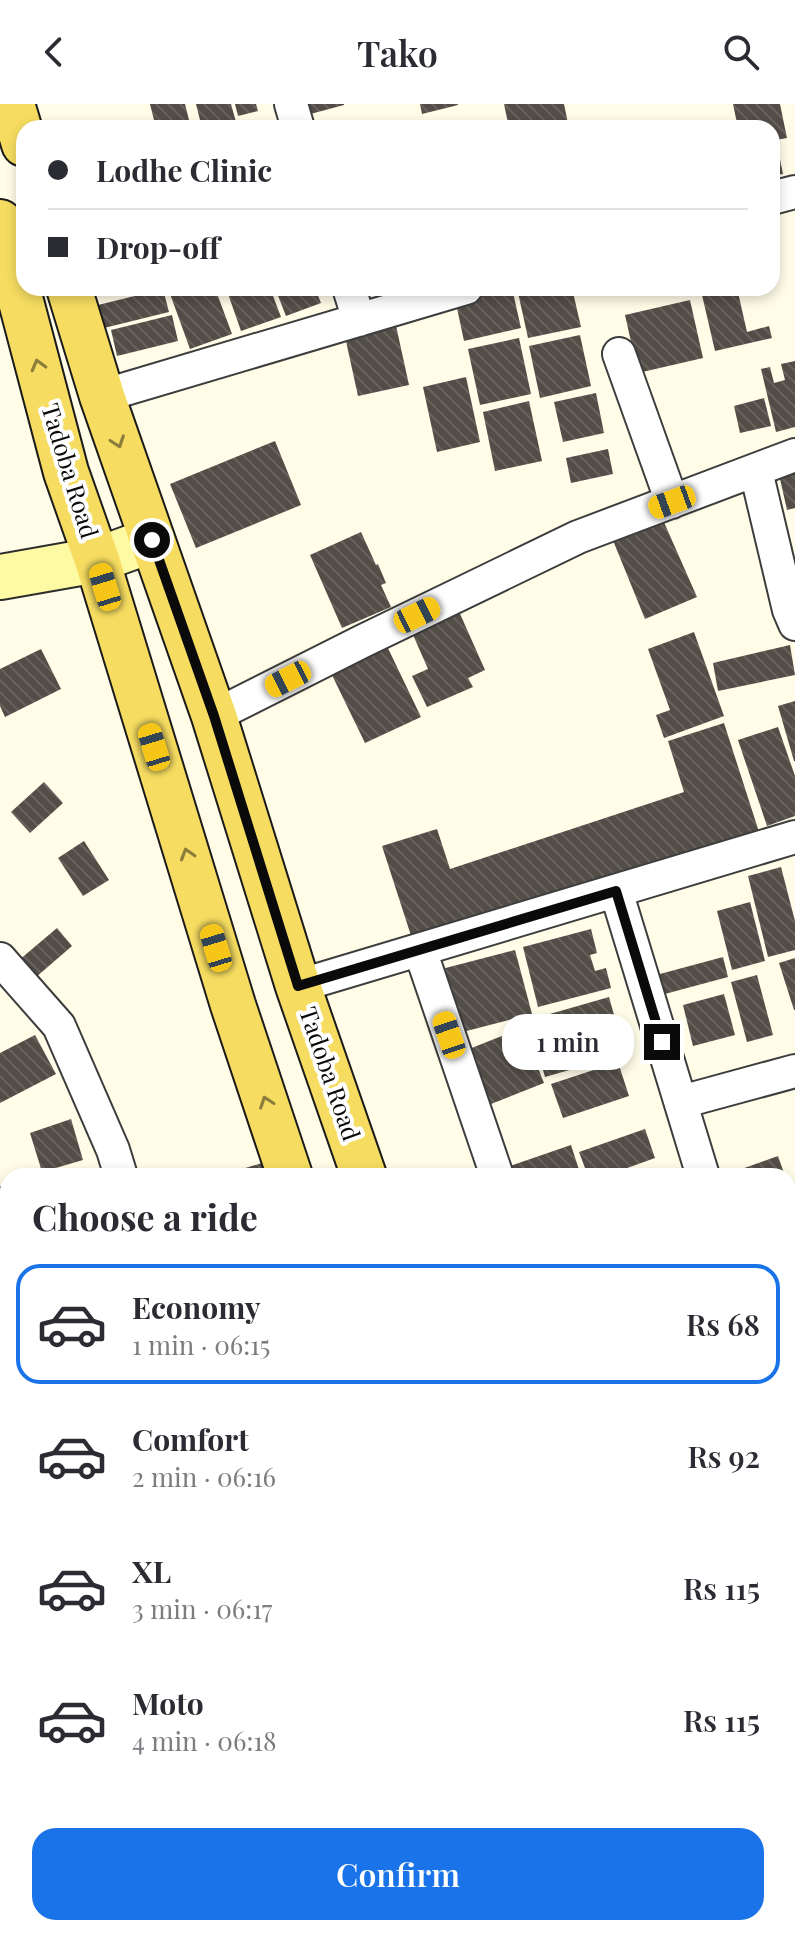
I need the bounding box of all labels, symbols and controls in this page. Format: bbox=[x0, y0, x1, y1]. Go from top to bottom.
text: Tako bbox=[357, 28, 438, 76]
icon: back bbox=[32, 30, 76, 74]
icon: search bbox=[719, 30, 763, 74]
text: Lodhe Clinic bbox=[96, 150, 272, 190]
text: Drop-off bbox=[96, 227, 220, 267]
one-way arrow bbox=[30, 358, 47, 372]
street label: Tadoba Road bbox=[35, 399, 107, 542]
one-way arrow bbox=[108, 434, 125, 448]
car bbox=[645, 483, 699, 521]
route start bbox=[134, 522, 170, 558]
car bbox=[87, 561, 123, 613]
car bbox=[390, 594, 444, 636]
car bbox=[261, 657, 315, 701]
car bbox=[136, 721, 172, 773]
one-way arrow bbox=[180, 848, 196, 862]
car bbox=[198, 922, 234, 974]
street label: Tadoba Road bbox=[293, 1002, 369, 1144]
car bbox=[430, 1008, 468, 1062]
callout: 1 min bbox=[502, 1014, 634, 1070]
text: 1 min bbox=[536, 1024, 600, 1059]
route end bbox=[644, 1024, 680, 1060]
one-way arrow bbox=[259, 1096, 275, 1110]
text: Choose a ride bbox=[32, 1192, 258, 1240]
text: Economy bbox=[132, 1287, 261, 1327]
icon: car bbox=[36, 1288, 108, 1360]
text: Rs 68 bbox=[686, 1304, 760, 1344]
text: 1 min · 06:15 bbox=[132, 1327, 270, 1362]
text: Comfort bbox=[132, 1419, 249, 1459]
icon: car bbox=[36, 1420, 108, 1492]
text: Rs 92 bbox=[687, 1436, 760, 1476]
text: 2 min · 06:16 bbox=[132, 1459, 276, 1494]
text: XL bbox=[132, 1551, 171, 1591]
icon: car bbox=[36, 1552, 108, 1624]
text: Rs 115 bbox=[683, 1568, 760, 1608]
text: 3 min · 06:17 bbox=[132, 1591, 272, 1626]
text: Moto bbox=[132, 1683, 204, 1723]
icon: car bbox=[36, 1684, 108, 1756]
text: Rs 115 bbox=[683, 1700, 760, 1740]
text: 4 min · 06:18 bbox=[132, 1723, 276, 1758]
button: Confirm bbox=[32, 1828, 764, 1920]

